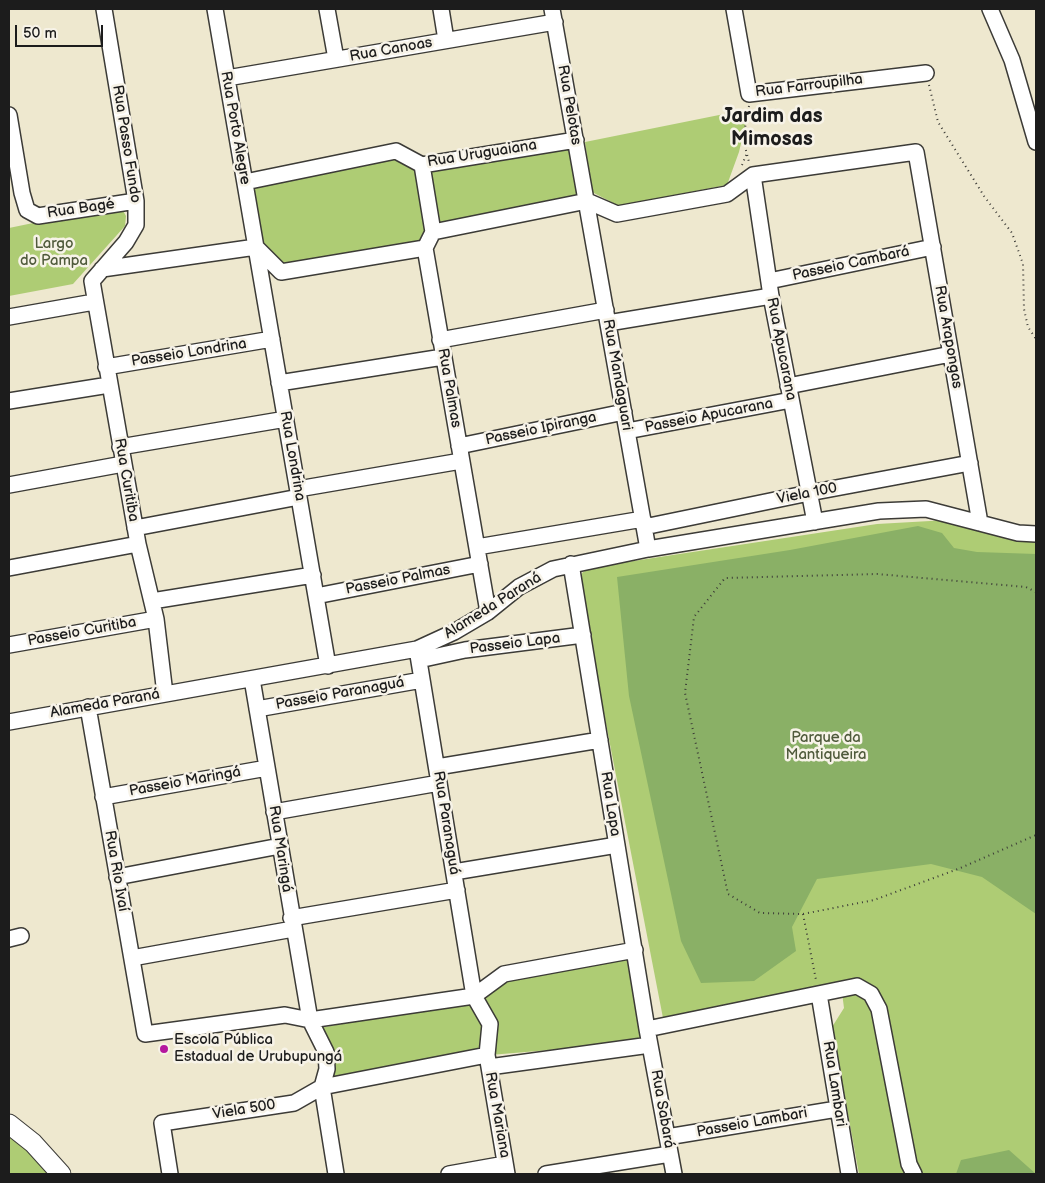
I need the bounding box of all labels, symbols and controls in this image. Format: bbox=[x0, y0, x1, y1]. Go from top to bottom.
scale bar bbox=[18, 15, 105, 47]
text: 50 m bbox=[23, 24, 57, 43]
street label: Rua Canoas bbox=[348, 34, 434, 66]
street label: Rua Pelotas bbox=[553, 64, 585, 146]
street label: Rua Porto Alegre bbox=[216, 70, 254, 186]
street label: Rua Farroupilha bbox=[754, 70, 864, 102]
street label: Rua Passo Fundo bbox=[108, 84, 144, 204]
district label: Jardim das Mimosas bbox=[722, 105, 822, 152]
street label: Rua Uruguaiana bbox=[426, 136, 538, 172]
street label: Rua Bagé bbox=[46, 195, 116, 223]
park label: Largo do Pampa bbox=[20, 235, 88, 270]
street label: Passeio Cambará bbox=[791, 243, 911, 285]
street label: Rua Arapongas bbox=[930, 284, 966, 390]
street label: Rua Apucarana bbox=[762, 296, 800, 402]
street label: Rua Mandaguari bbox=[598, 318, 636, 432]
street label: Passeio Londrina bbox=[130, 335, 248, 371]
street label: Rua Palmas bbox=[433, 347, 465, 429]
street label: Passeio Apucarana bbox=[643, 395, 775, 437]
street label: Passeio Ipiranga bbox=[484, 408, 598, 450]
street label: Rua Londrina bbox=[275, 410, 309, 502]
street label: Rua Curitiba bbox=[110, 437, 142, 523]
street label: Viela 100 bbox=[775, 479, 839, 509]
street label: Passeio Palmas bbox=[344, 561, 452, 599]
street label: Alameda Paraná bbox=[441, 569, 545, 643]
street label: Passeio Curitiba bbox=[26, 614, 138, 650]
street label: Passeio Lapa bbox=[469, 630, 561, 658]
street label: Passeio Paranaguá bbox=[274, 674, 406, 714]
street label: Alameda Paraná bbox=[49, 685, 161, 723]
park label: Parque da Mantiqueira bbox=[785, 729, 867, 764]
street label: Passeio Maringá bbox=[128, 763, 242, 801]
street label: Rua Paranaguá bbox=[429, 770, 463, 876]
street label: Rua Lapa bbox=[596, 770, 624, 838]
street label: Rua Maringá bbox=[264, 804, 296, 894]
street label: Rua Rio Ivaí bbox=[100, 829, 132, 913]
place label: Escola Pública Estadual de Urubupungá bbox=[174, 1031, 342, 1066]
street label: Rua Lambari bbox=[818, 1040, 850, 1128]
marker: Escola Pública Estadual de Urubupungá bbox=[158, 1043, 170, 1055]
street label: Rua Sabará bbox=[646, 1068, 678, 1150]
street label: Rua Mariana bbox=[481, 1070, 513, 1160]
street label: Viela 500 bbox=[211, 1096, 277, 1124]
street label: Passeio Lambari bbox=[695, 1104, 809, 1142]

